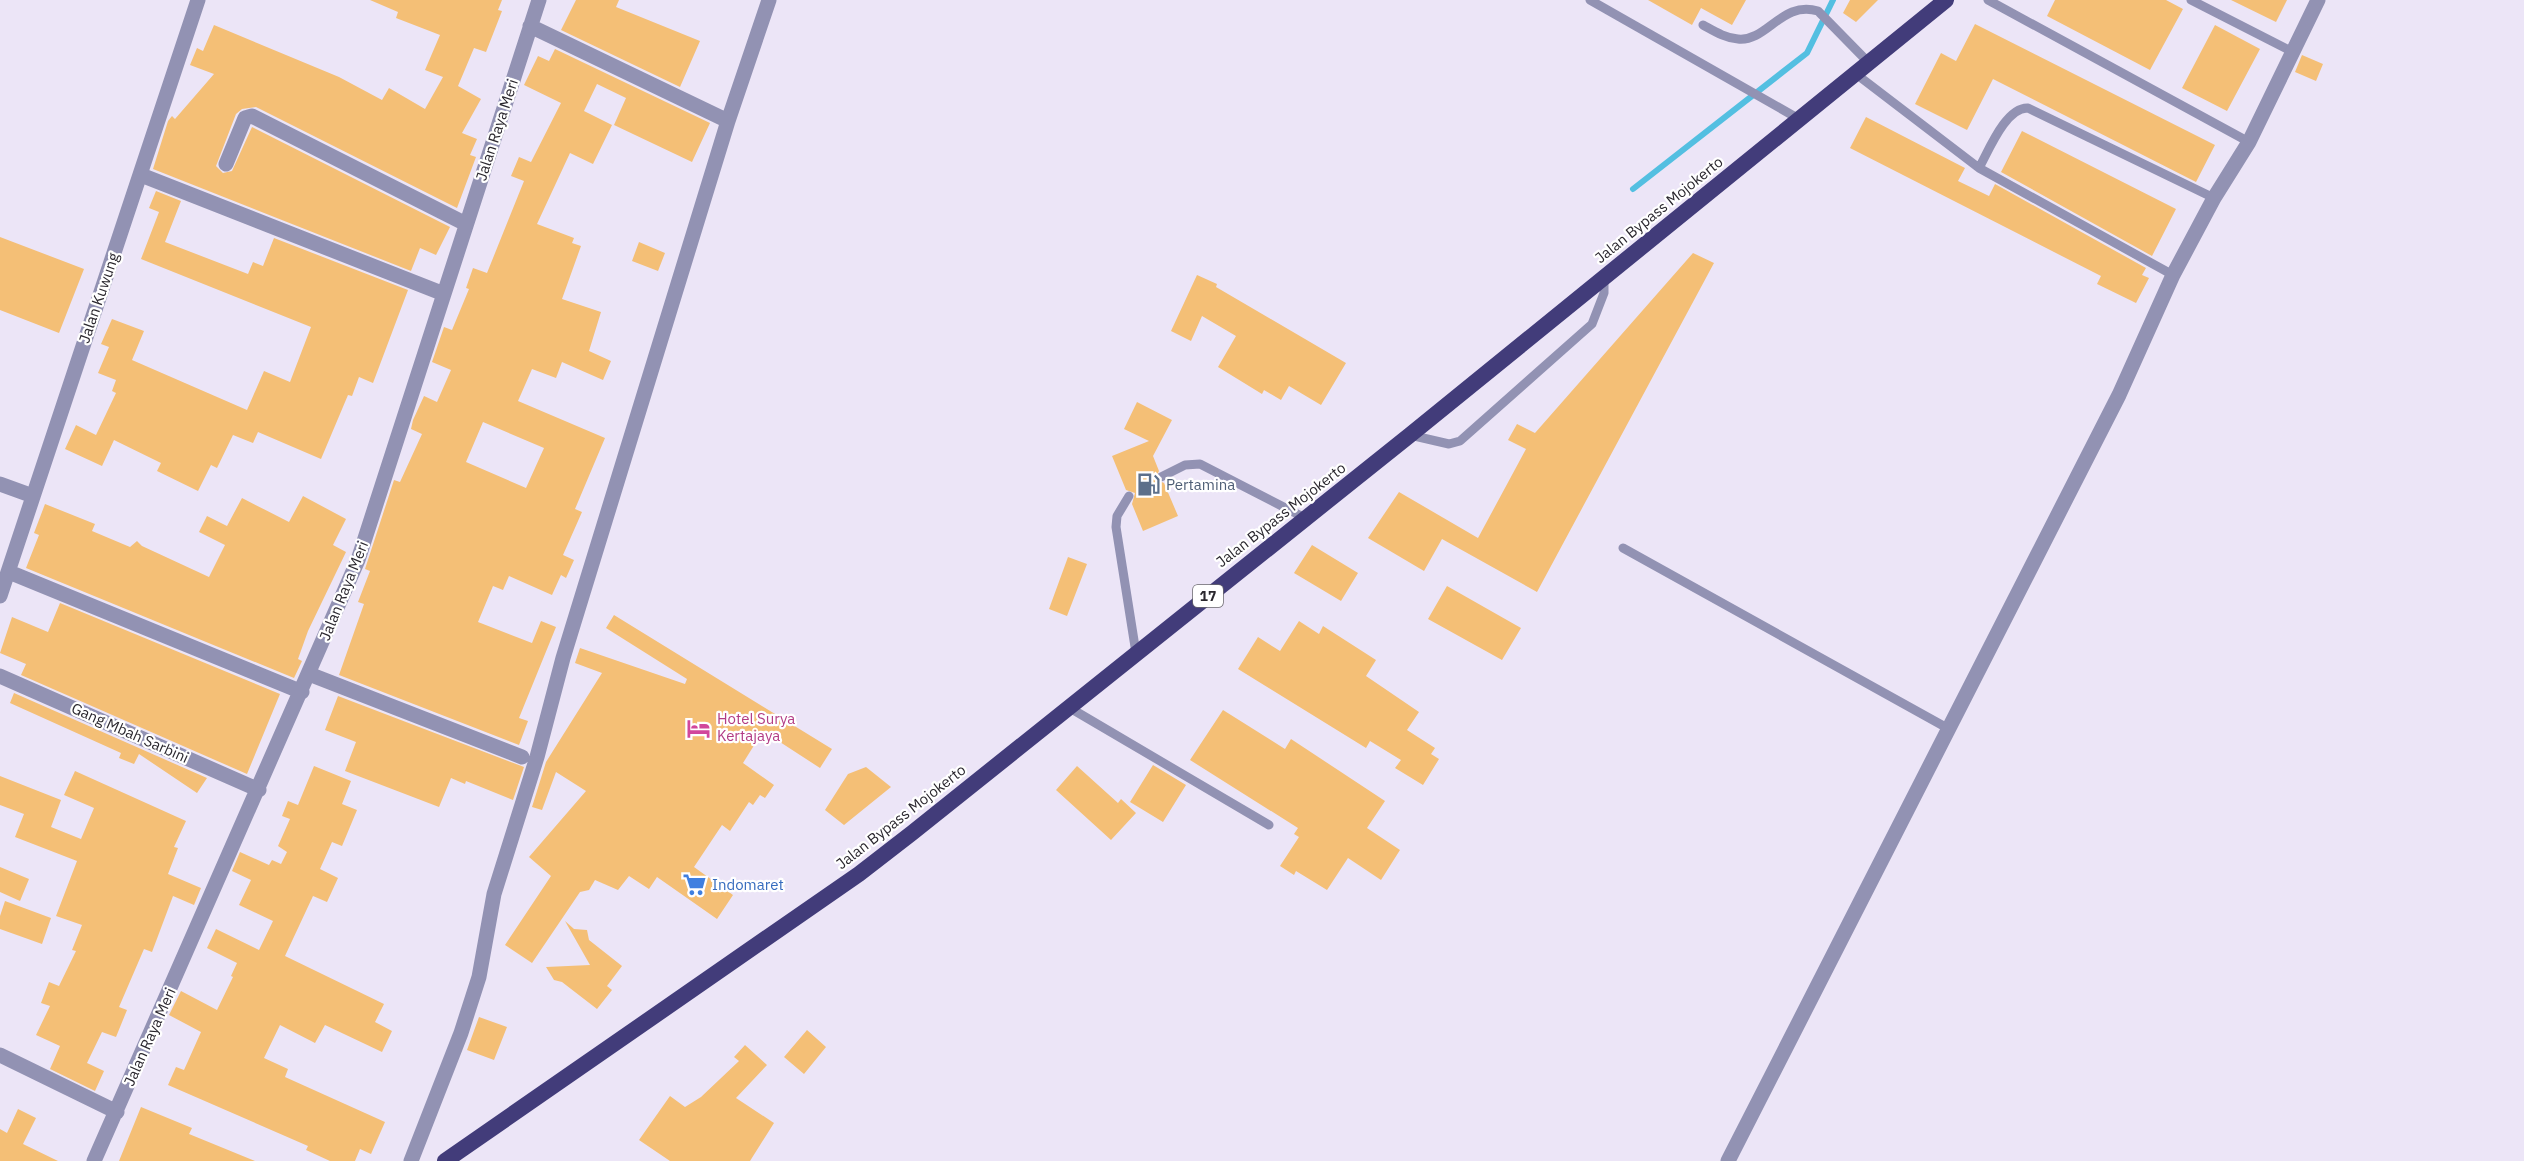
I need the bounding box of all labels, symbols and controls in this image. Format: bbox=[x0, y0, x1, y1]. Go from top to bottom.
street label: Jalan Raya Meri bbox=[471, 77, 522, 183]
street label: Jalan Bypass Mojokerto bbox=[1591, 152, 1727, 267]
street label: Jalan Kuwung bbox=[74, 250, 123, 345]
street label: Jalan Bypass Mojokerto bbox=[1212, 458, 1349, 571]
fuel station icon: Pertamina bbox=[1135, 472, 1161, 498]
place label: Pertamina bbox=[1166, 475, 1235, 494]
street label: Jalan Raya Meri bbox=[315, 538, 372, 643]
road number: 17 bbox=[1193, 585, 1223, 607]
street label: Gang Mbah Sarbini bbox=[69, 698, 192, 767]
place label: Hotel Surya Kertajaya bbox=[717, 709, 795, 745]
hotel icon: Hotel Surya Kertajaya bbox=[686, 715, 712, 741]
street label: Jalan Bypass Mojokerto bbox=[832, 760, 969, 873]
supermarket icon: Indomaret bbox=[681, 872, 707, 898]
place label: Indomaret bbox=[712, 875, 784, 894]
street label: Jalan Raya Meri bbox=[119, 985, 180, 1089]

